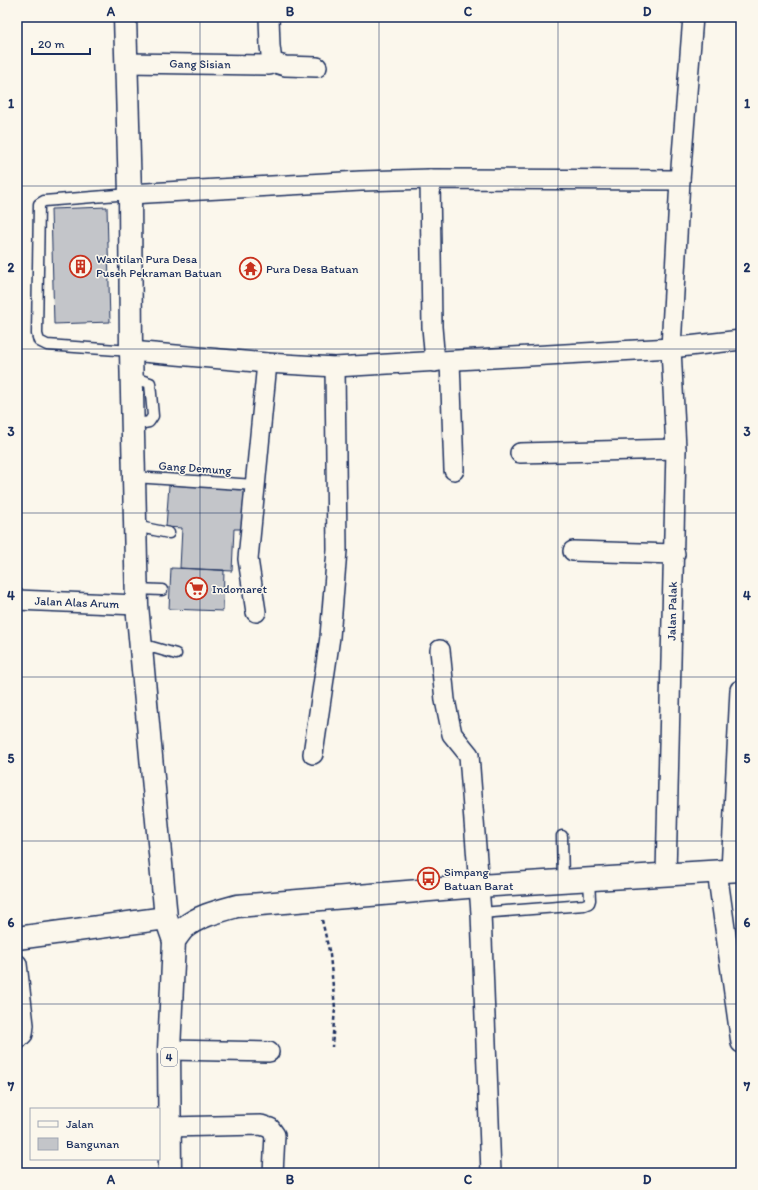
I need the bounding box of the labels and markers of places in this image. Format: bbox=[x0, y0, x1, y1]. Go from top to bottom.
place label: Wantilan Pura Desa Puseh Pekraman Batuan bbox=[96, 252, 222, 280]
building icon: Wantilan Pura Desa Puseh Pekraman Batuan bbox=[68, 253, 94, 279]
temple icon: Pura Desa Batuan bbox=[237, 256, 263, 282]
place label: Pura Desa Batuan bbox=[266, 262, 359, 276]
supermarket icon: Indomaret bbox=[184, 576, 210, 602]
place label: Indomaret bbox=[212, 582, 267, 596]
place label: Simpang Batuan Barat bbox=[444, 865, 514, 893]
bus stop icon: Simpang Batuan Barat bbox=[415, 866, 441, 892]

